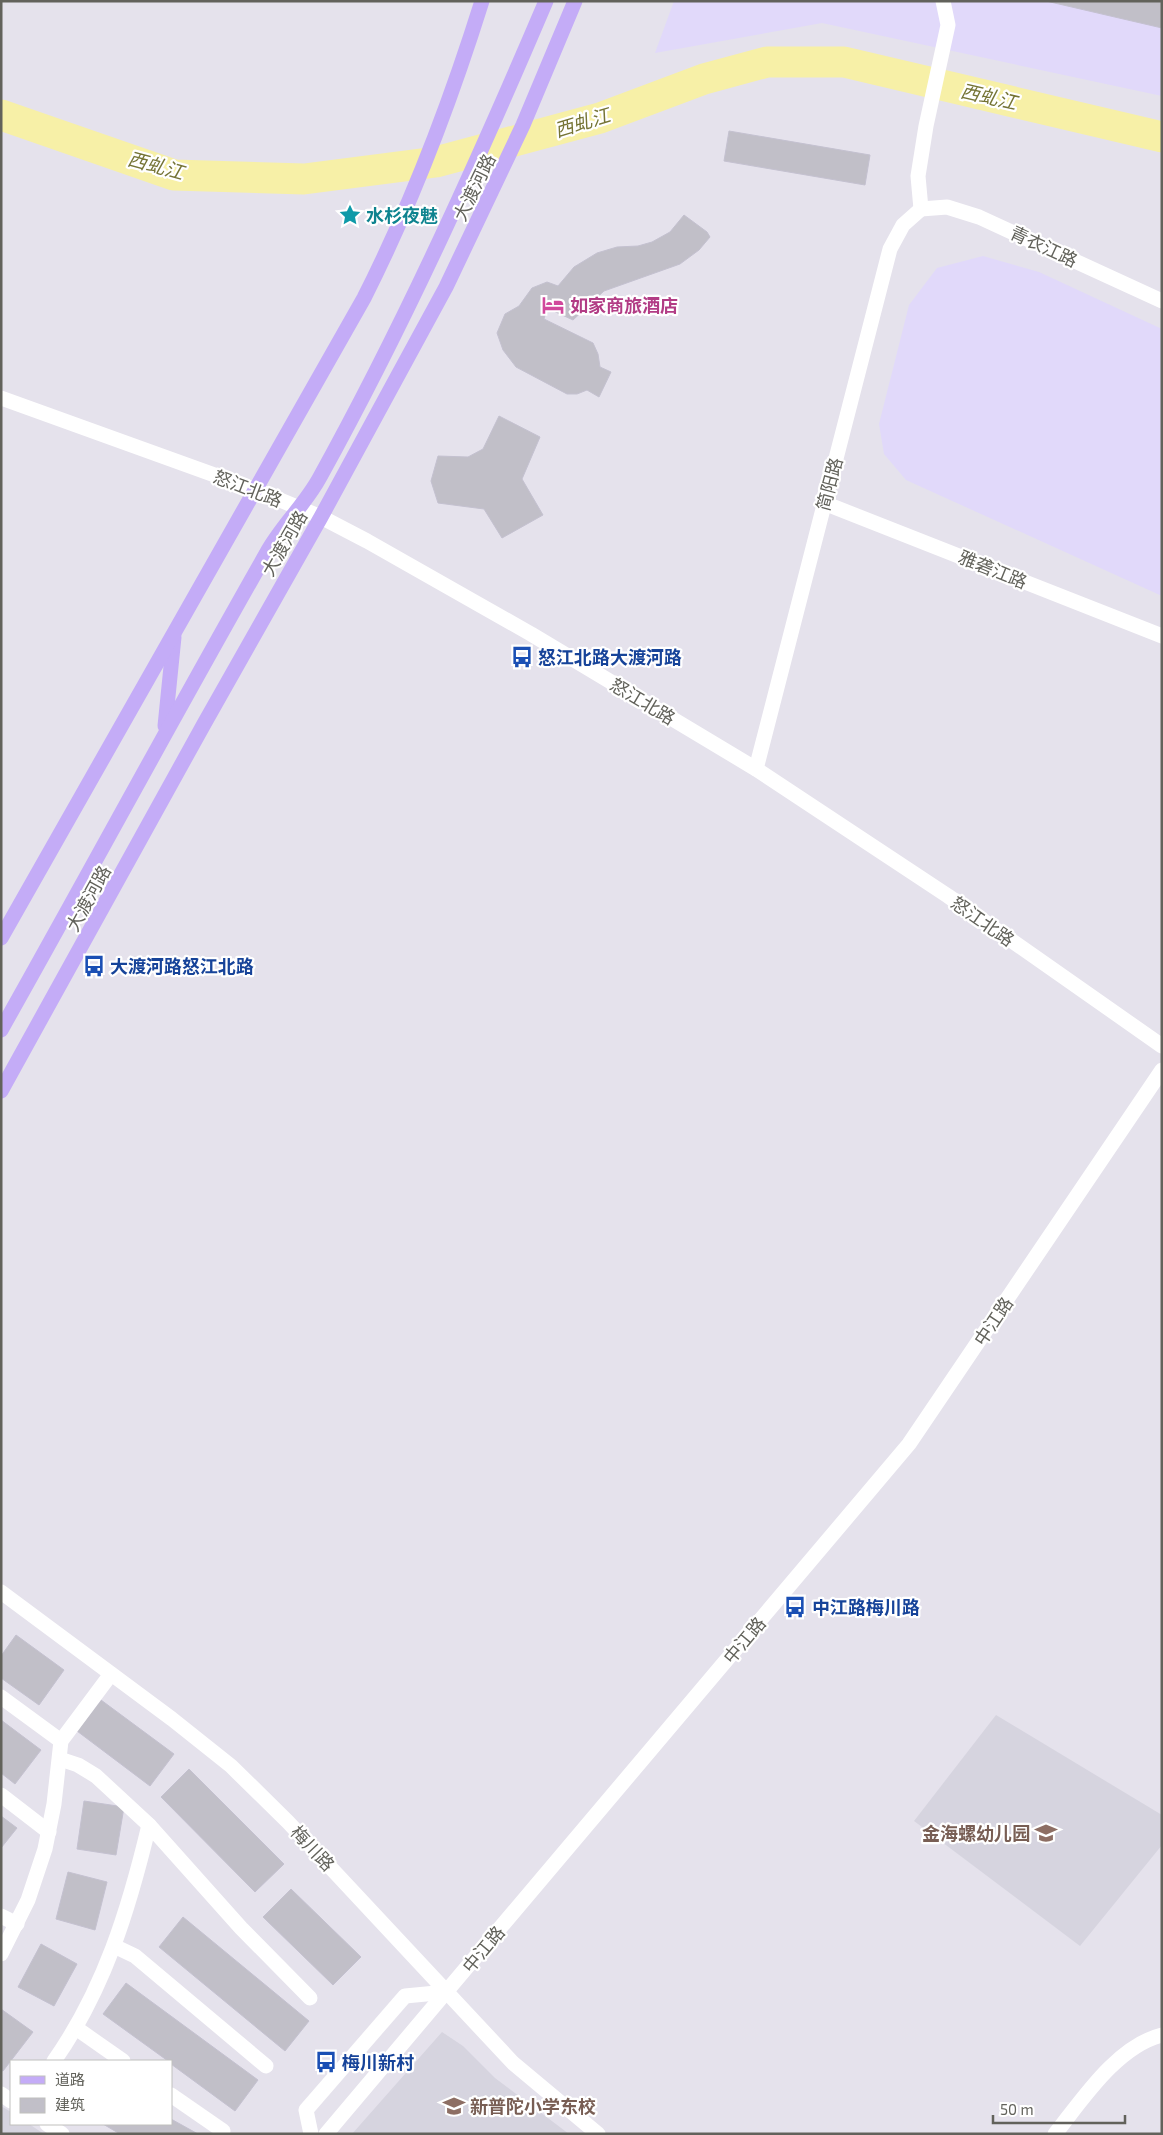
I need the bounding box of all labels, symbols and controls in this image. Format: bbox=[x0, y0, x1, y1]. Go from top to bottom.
water label: 西虬江 bbox=[959, 78, 1021, 114]
water label: 西虬江 bbox=[551, 102, 615, 141]
water label: 西虬江 bbox=[125, 147, 188, 184]
street label: 大渡河路 bbox=[448, 150, 500, 224]
place icon: 水杉夜魅 bbox=[337, 202, 363, 228]
place label: 水杉夜魅 bbox=[366, 204, 438, 226]
street label: 青衣江路 bbox=[1007, 221, 1081, 271]
hotel icon: 如家商旅酒店 bbox=[540, 292, 566, 318]
place label: 如家商旅酒店 bbox=[570, 294, 678, 316]
street label: 简阳路 bbox=[811, 455, 847, 513]
street label: 怒江北路 bbox=[210, 465, 286, 511]
street label: 大渡河路 bbox=[256, 506, 312, 580]
street label: 雅砻江路 bbox=[956, 545, 1030, 593]
bus stop icon: 怒江北路大渡河路 bbox=[509, 644, 535, 670]
place label: 怒江北路大渡河路 bbox=[538, 646, 682, 668]
street label: 怒江北路 bbox=[606, 673, 680, 729]
street label: 大渡河路 bbox=[61, 861, 115, 935]
street label: 怒江北路 bbox=[947, 891, 1019, 951]
bus stop icon: 大渡河路怒江北路 bbox=[81, 953, 107, 979]
place label: 大渡河路怒江北路 bbox=[110, 955, 254, 977]
street label: 中江路 bbox=[969, 1292, 1017, 1350]
bus stop icon: 中江路梅川路 bbox=[782, 1594, 808, 1620]
place label: 中江路梅川路 bbox=[812, 1596, 920, 1618]
street label: 中江路 bbox=[718, 1612, 770, 1668]
school or university icon: 金海螺幼儿园 bbox=[1033, 1820, 1059, 1846]
street label: 梅川路 bbox=[287, 1821, 339, 1875]
place label: 金海螺幼儿园 bbox=[922, 1822, 1030, 1844]
street label: 中江路 bbox=[457, 1921, 509, 1977]
bus stop icon: 梅川新村 bbox=[313, 2049, 339, 2075]
place label: 梅川新村 bbox=[342, 2051, 414, 2073]
legend bbox=[10, 2060, 172, 2125]
text: 道路 bbox=[55, 2070, 85, 2088]
scale bar bbox=[993, 2092, 1126, 2124]
school or university icon: 新普陀小学东校 bbox=[441, 2093, 467, 2119]
text: 建筑 bbox=[55, 2095, 85, 2113]
place label: 新普陀小学东校 bbox=[470, 2095, 596, 2117]
text: 50 m bbox=[1000, 2100, 1034, 2118]

